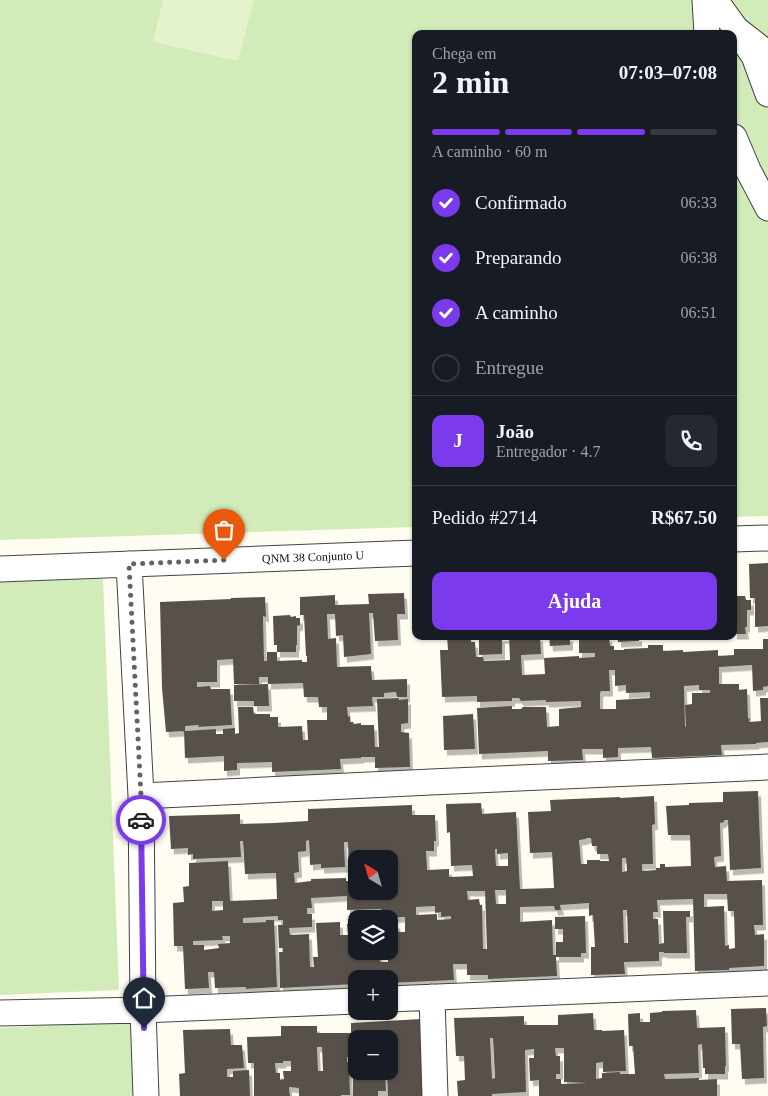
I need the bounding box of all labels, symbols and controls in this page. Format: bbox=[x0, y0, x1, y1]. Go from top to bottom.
text: Chega em bbox=[432, 45, 496, 62]
text: 07:03–07:08 bbox=[619, 62, 717, 83]
text: 2 min bbox=[432, 64, 509, 100]
text: A caminho · 60 m bbox=[432, 143, 548, 160]
icon: check bbox=[432, 189, 460, 217]
text: Confirmado bbox=[475, 192, 567, 213]
text: 06:33 bbox=[681, 194, 717, 211]
icon: check bbox=[432, 244, 460, 272]
text: Preparando bbox=[475, 247, 562, 268]
text: 06:38 bbox=[681, 249, 717, 266]
icon: check bbox=[432, 299, 460, 327]
text: A caminho bbox=[475, 302, 558, 323]
text: 06:51 bbox=[681, 304, 717, 321]
text: Entregue bbox=[475, 357, 544, 378]
button: phone bbox=[665, 415, 717, 467]
text: João bbox=[496, 421, 534, 442]
text: J bbox=[453, 430, 463, 451]
text: Entregador · 4.7 bbox=[496, 443, 600, 460]
text: Pedido #2714 bbox=[432, 507, 537, 528]
text: R$67.50 bbox=[651, 507, 717, 528]
pin bbox=[203, 509, 245, 560]
icon: bag bbox=[210, 516, 238, 544]
street label: QNM 38 Conjunto U bbox=[262, 548, 365, 566]
button: Ajuda bbox=[432, 572, 717, 630]
courier bbox=[116, 795, 166, 845]
icon: car bbox=[127, 806, 155, 834]
north arrow bbox=[348, 850, 398, 900]
map controls bbox=[348, 850, 398, 1080]
button: layers bbox=[348, 910, 398, 960]
button: + bbox=[348, 970, 398, 1020]
pin bbox=[123, 977, 165, 1028]
icon: home bbox=[130, 984, 158, 1012]
button: − bbox=[348, 1030, 398, 1080]

